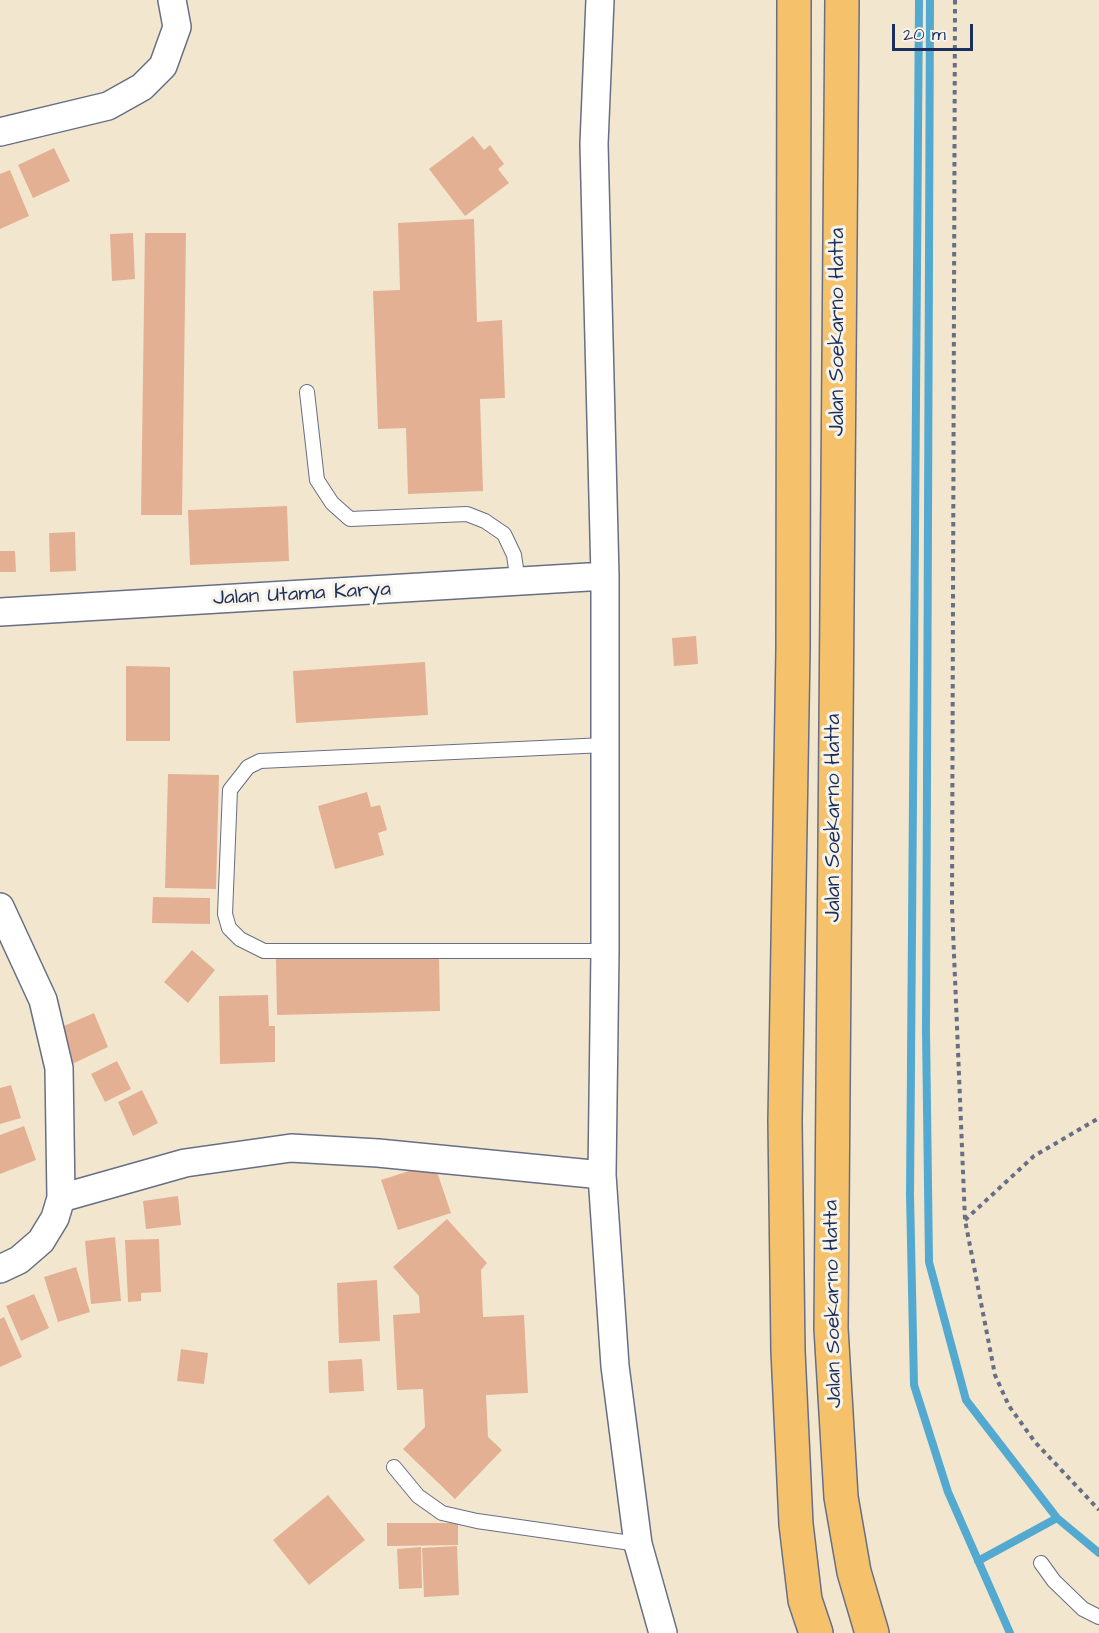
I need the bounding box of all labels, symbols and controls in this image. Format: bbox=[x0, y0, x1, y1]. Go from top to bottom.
scale bar bbox=[895, 12, 976, 50]
text: 20 m bbox=[903, 22, 946, 47]
street label: Jalan Soekarno Hatta bbox=[826, 228, 852, 436]
street label: Jalan Utama Karya bbox=[212, 578, 392, 612]
street label: Jalan Soekarno Hatta bbox=[822, 714, 848, 922]
street label: Jalan Soekarno Hatta bbox=[820, 1200, 848, 1408]

